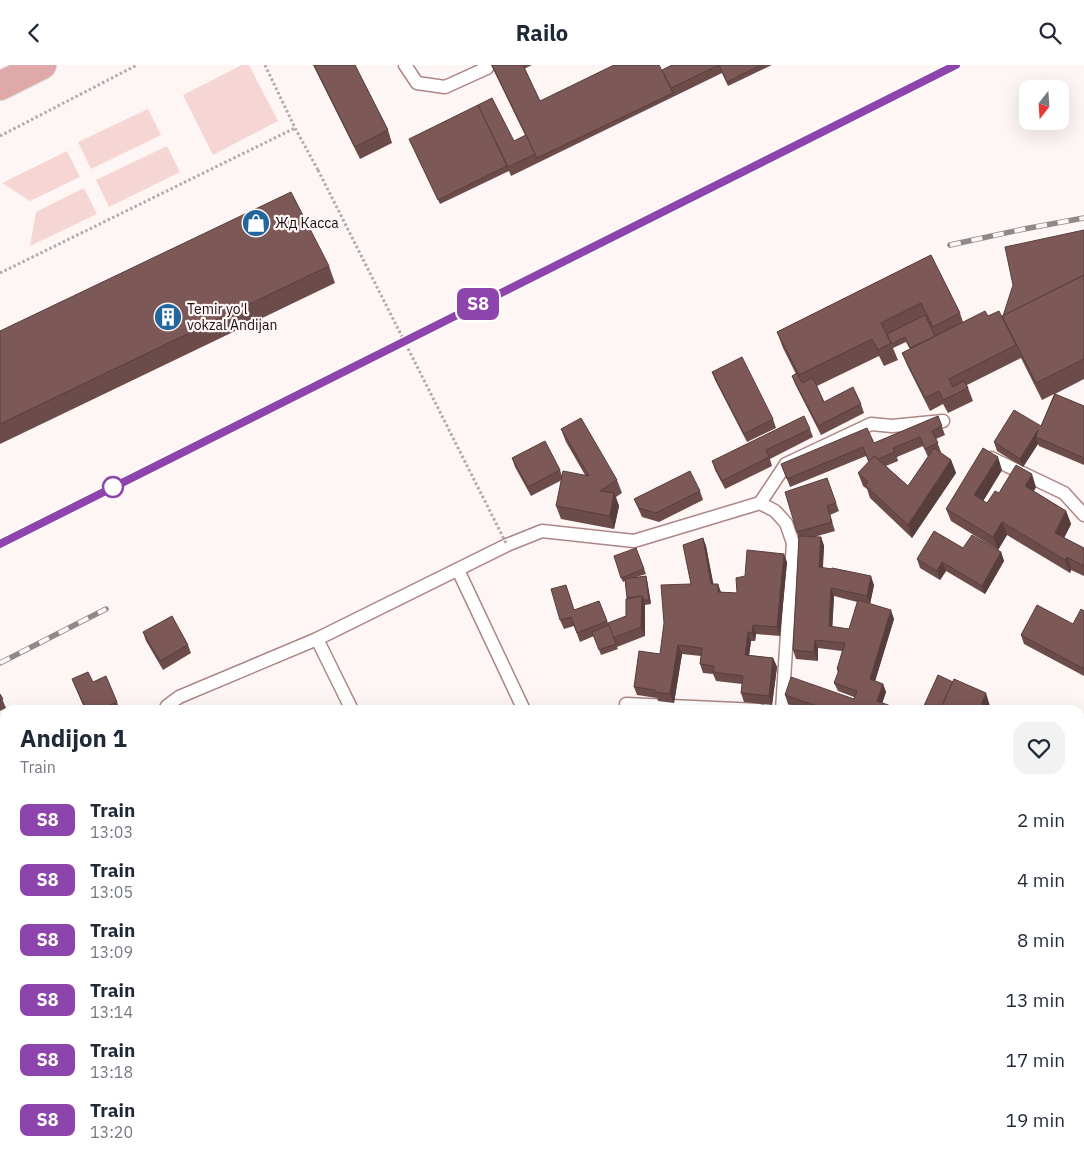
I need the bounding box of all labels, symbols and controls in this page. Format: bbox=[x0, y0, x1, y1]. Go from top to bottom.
text: Railo bbox=[516, 18, 568, 47]
icon: back bbox=[20, 19, 48, 47]
icon: search bbox=[1036, 19, 1064, 47]
north arrow bbox=[1019, 80, 1069, 130]
map controls bbox=[1019, 80, 1069, 130]
shop icon: Жд Касса bbox=[241, 208, 271, 238]
place label: Жд Касса bbox=[275, 214, 339, 232]
line badge: S8 bbox=[456, 288, 500, 320]
text: S8 bbox=[467, 292, 489, 315]
place label: Temir yo'l vokzal Andijan bbox=[187, 300, 278, 334]
building icon: Temir yo'l vokzal Andijan bbox=[153, 302, 183, 332]
unlabelled marker bbox=[102, 476, 124, 498]
text: Andijon 1 bbox=[20, 722, 127, 754]
button: heart bbox=[1013, 722, 1065, 774]
text: Train bbox=[20, 757, 56, 777]
text: Train bbox=[90, 798, 135, 822]
text: S8 bbox=[36, 808, 59, 831]
text: 2 min bbox=[1017, 808, 1065, 832]
text: 13:03 bbox=[90, 822, 133, 842]
text: Train bbox=[90, 858, 135, 882]
text: S8 bbox=[36, 868, 59, 891]
text: 4 min bbox=[1017, 868, 1065, 892]
text: 13:05 bbox=[90, 882, 133, 902]
text: Train bbox=[90, 918, 135, 942]
text: S8 bbox=[36, 928, 59, 951]
text: 8 min bbox=[1017, 928, 1065, 952]
text: 13:09 bbox=[90, 942, 133, 962]
text: Train bbox=[90, 978, 135, 1002]
text: S8 bbox=[36, 988, 59, 1011]
text: 13 min bbox=[1006, 988, 1065, 1012]
text: 13:14 bbox=[90, 1002, 133, 1022]
text: Train bbox=[90, 1038, 135, 1062]
text: S8 bbox=[36, 1048, 59, 1071]
text: 17 min bbox=[1006, 1048, 1065, 1072]
text: 13:18 bbox=[90, 1062, 133, 1082]
text: Train bbox=[90, 1098, 135, 1122]
text: S8 bbox=[36, 1108, 59, 1131]
text: 19 min bbox=[1006, 1108, 1065, 1132]
text: 13:20 bbox=[90, 1122, 133, 1142]

